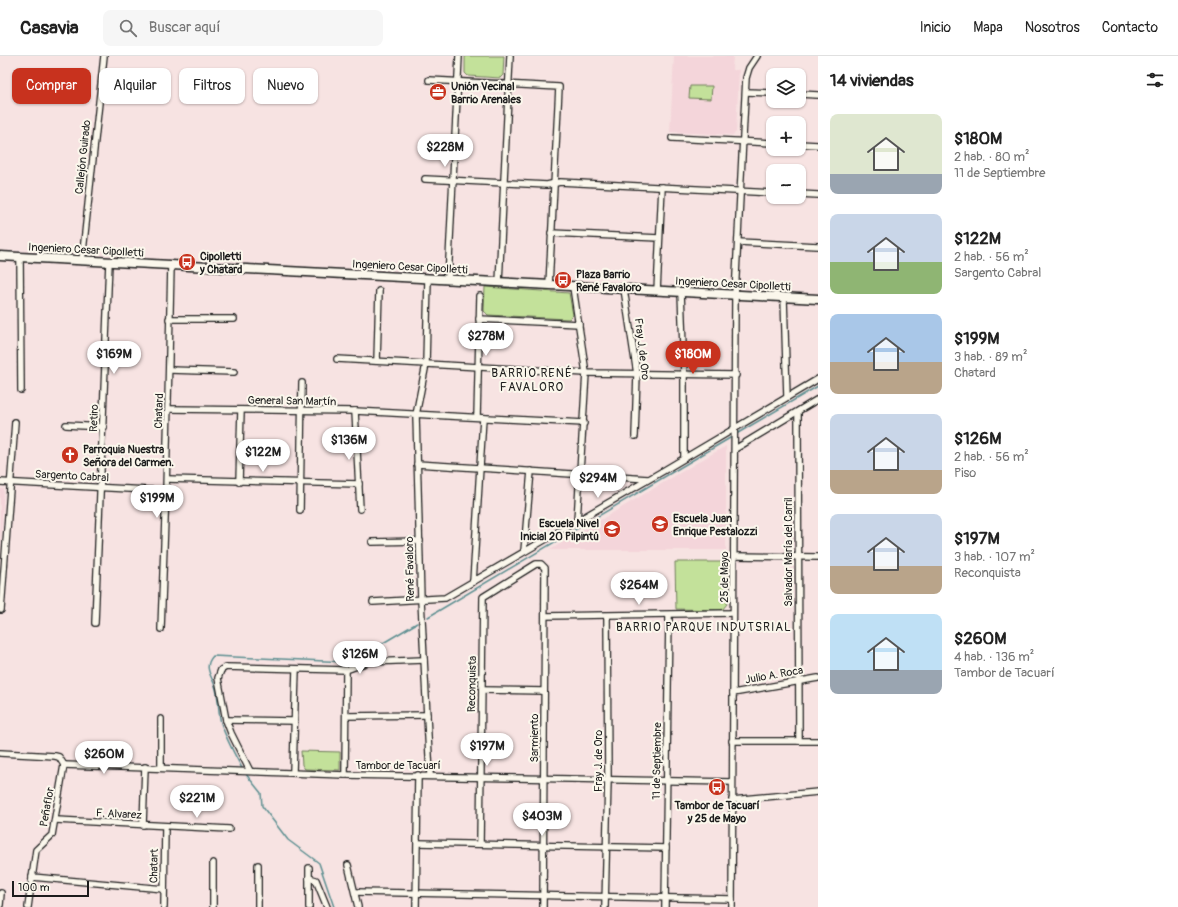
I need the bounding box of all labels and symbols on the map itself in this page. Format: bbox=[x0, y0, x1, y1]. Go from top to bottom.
place label: Unión Vecinal Barrio Arenales bbox=[451, 80, 521, 106]
office icon: Unión Vecinal Barrio Arenales bbox=[428, 82, 448, 102]
street label: Callejón Guirado bbox=[73, 119, 93, 195]
pin: $228M bbox=[417, 134, 473, 168]
street label: Ingeniero Cesar Cipolletti bbox=[28, 240, 144, 260]
place label: Cipolletti y Chatard bbox=[199, 250, 242, 276]
bus stop icon: Cipolletti y Chatard bbox=[177, 252, 197, 272]
street label: Ingeniero Cesar Cipolletti bbox=[352, 257, 468, 277]
place label: Plaza Barrio René Favaloro bbox=[576, 268, 641, 294]
bus stop icon: Plaza Barrio René Favaloro bbox=[553, 270, 573, 290]
street label: Ingeniero Cesar Cipolletti bbox=[675, 274, 791, 294]
street label: Fray J. de Oro bbox=[632, 317, 652, 381]
pin: $278M bbox=[458, 323, 514, 357]
pin: $169M bbox=[86, 341, 142, 375]
pin: $180M bbox=[665, 341, 721, 375]
district label: BARRIO RENÉ FAVALORO bbox=[491, 365, 573, 395]
street label: Chatard bbox=[152, 393, 166, 429]
street label: General San Martín bbox=[248, 394, 336, 408]
street label: Retiro bbox=[87, 404, 101, 432]
pin: $136M bbox=[321, 427, 377, 461]
pin: $122M bbox=[235, 439, 291, 473]
place label: Parroquia Nuestra Señora del Carmen. bbox=[83, 443, 174, 469]
church icon: Parroquia Nuestra Señora del Carmen. bbox=[60, 445, 80, 465]
pin: $294M bbox=[570, 465, 626, 499]
street label: Sargento Cabral bbox=[35, 468, 109, 484]
pin: $199M bbox=[129, 485, 185, 519]
street label: Salvador María del Carril bbox=[782, 497, 795, 607]
place label: Escuela Juan Enrique Pestalozzi bbox=[673, 512, 757, 538]
school or university icon: Escuela Juan Enrique Pestalozzi bbox=[650, 514, 670, 534]
place label: Escuela Nivel Inicial 20 Pilpintú bbox=[520, 517, 599, 543]
school or university icon: Escuela Nivel Inicial 20 Pilpintú bbox=[602, 519, 622, 539]
street label: René Favaloro bbox=[403, 536, 417, 602]
street label: 25 de Mayo bbox=[718, 551, 731, 603]
pin: $264M bbox=[611, 572, 667, 606]
district label: BARRIO PARQUE INDUTSRIAL bbox=[616, 620, 792, 635]
pin: $126M bbox=[332, 641, 388, 675]
street label: Reconquista bbox=[465, 656, 479, 712]
street label: Julio A. Roca bbox=[744, 664, 804, 686]
street label: Sarmiento bbox=[528, 713, 541, 762]
street label: 11 de Septiembre bbox=[650, 722, 664, 800]
street label: Fray J. de Oro bbox=[592, 730, 605, 792]
pin: $197M bbox=[459, 733, 515, 767]
pin: $260M bbox=[76, 741, 132, 775]
street label: Tambor de Tacuarí bbox=[355, 759, 441, 772]
bus stop icon: Tambor de Tacuarí y 25 de Mayo bbox=[707, 777, 727, 797]
pin: $221M bbox=[169, 785, 225, 819]
street label: Peñaflor bbox=[37, 786, 57, 828]
place label: Tambor de Tacuarí y 25 de Mayo bbox=[673, 799, 760, 825]
pin: $403M bbox=[514, 803, 570, 837]
street label: F. Alvarez bbox=[96, 806, 143, 822]
street label: Chatart bbox=[147, 848, 161, 883]
scale bar bbox=[12, 879, 89, 898]

